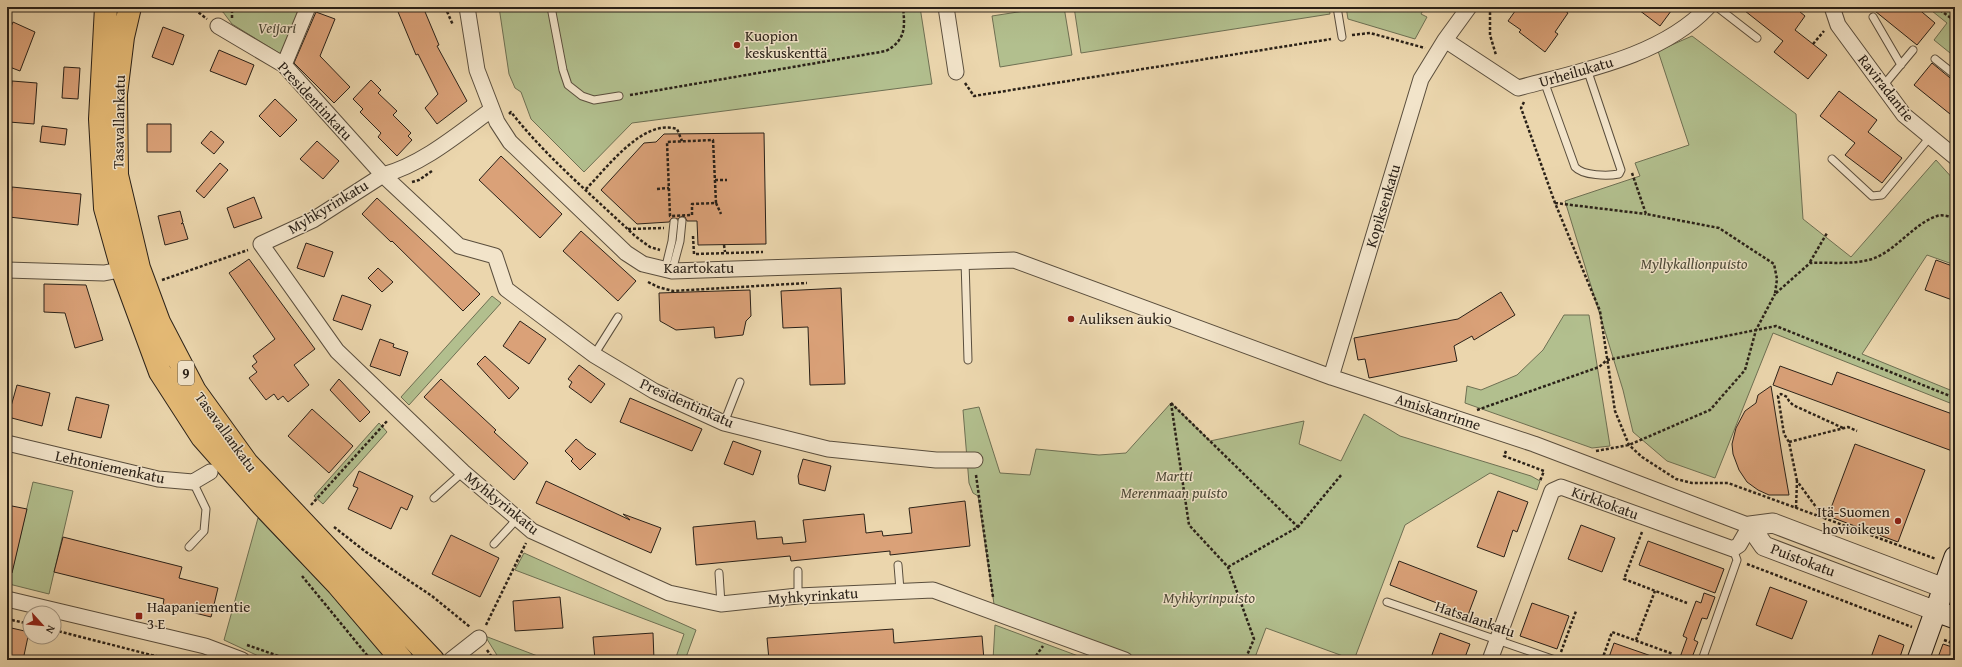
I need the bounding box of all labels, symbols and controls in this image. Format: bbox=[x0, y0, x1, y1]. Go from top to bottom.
park label: Veijari bbox=[258, 17, 296, 38]
place label: Kuopion keskuskenttä bbox=[745, 25, 827, 63]
marker: Kuopion keskuskenttä bbox=[732, 40, 742, 50]
street label: Raviradantie bbox=[1853, 50, 1919, 126]
street label: Urheilukatu bbox=[1536, 51, 1616, 92]
street label: Presidentinkatu bbox=[273, 57, 358, 145]
street label: Tasavallankatu bbox=[107, 74, 130, 169]
street label: Kopiksenkatu bbox=[1360, 161, 1405, 250]
street label: Myhkyrinkatu bbox=[284, 174, 373, 239]
park label: Myllykallionpuisto bbox=[1641, 253, 1748, 274]
street label: Kaartokatu bbox=[664, 257, 735, 278]
place label: Auliksen aukio bbox=[1079, 308, 1172, 329]
marker: Auliksen aukio bbox=[1066, 314, 1076, 324]
road number: 9 bbox=[178, 361, 194, 385]
street label: Presidentinkatu bbox=[637, 372, 738, 433]
street label: Tasavallankatu bbox=[190, 387, 263, 477]
street label: Amiskanrinne bbox=[1393, 388, 1484, 435]
street label: Lehtoniemenkatu bbox=[54, 445, 168, 489]
park label: Martti Merenmaan puisto bbox=[1121, 465, 1228, 503]
street label: Myhkyrinkatu bbox=[461, 466, 545, 540]
street label: Kirkkokatu bbox=[1569, 481, 1642, 525]
place label: Itä-Suomen hovioikeus bbox=[1817, 501, 1891, 539]
marker: Itä-Suomen hovioikeus bbox=[1893, 516, 1903, 526]
street label: Puistokatu bbox=[1768, 538, 1839, 582]
street label: Myhkyrinkatu bbox=[767, 582, 860, 609]
park label: Myhkyrinpuisto bbox=[1163, 587, 1255, 608]
street label: Hatsalankatu bbox=[1432, 595, 1519, 642]
place label: Haapaniementie 3 E bbox=[147, 596, 250, 634]
north arrow bbox=[22, 605, 62, 645]
marker: Haapaniementie 3 E bbox=[134, 611, 144, 621]
text: N bbox=[42, 623, 60, 637]

